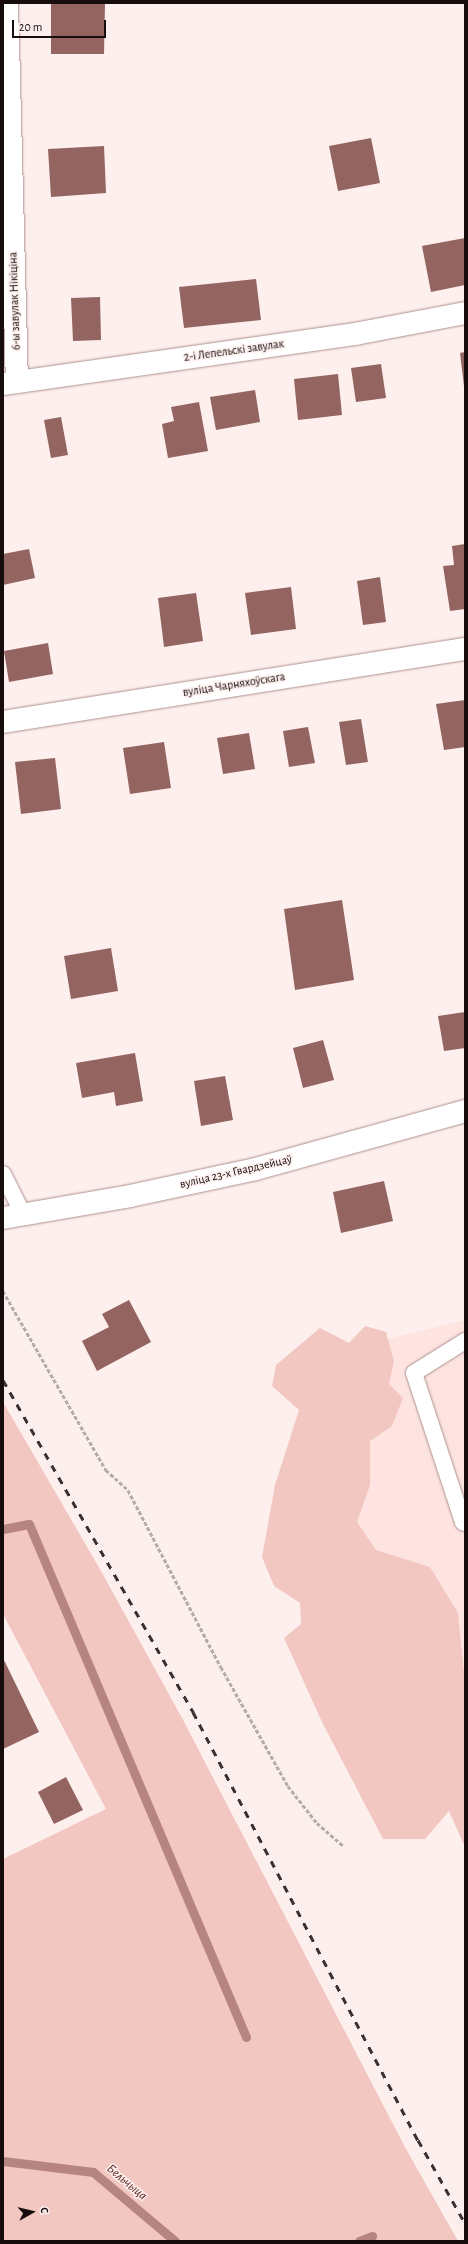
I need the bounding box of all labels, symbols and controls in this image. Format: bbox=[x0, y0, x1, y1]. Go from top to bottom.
scale bar bbox=[14, 12, 108, 38]
text: 20 m bbox=[19, 21, 42, 33]
street label: 6-ы завулак Нікіціна bbox=[6, 252, 24, 350]
street label: 2-і Лепельскі завулак bbox=[183, 337, 285, 365]
street label: вуліца Чарняхоўскага bbox=[182, 670, 286, 700]
street label: вуліца 23-х Гвардзейцаў bbox=[178, 1152, 294, 1192]
water label: Бельчыца bbox=[103, 2162, 149, 2204]
north arrow bbox=[12, 2192, 52, 2232]
text: С bbox=[39, 2206, 50, 2214]

